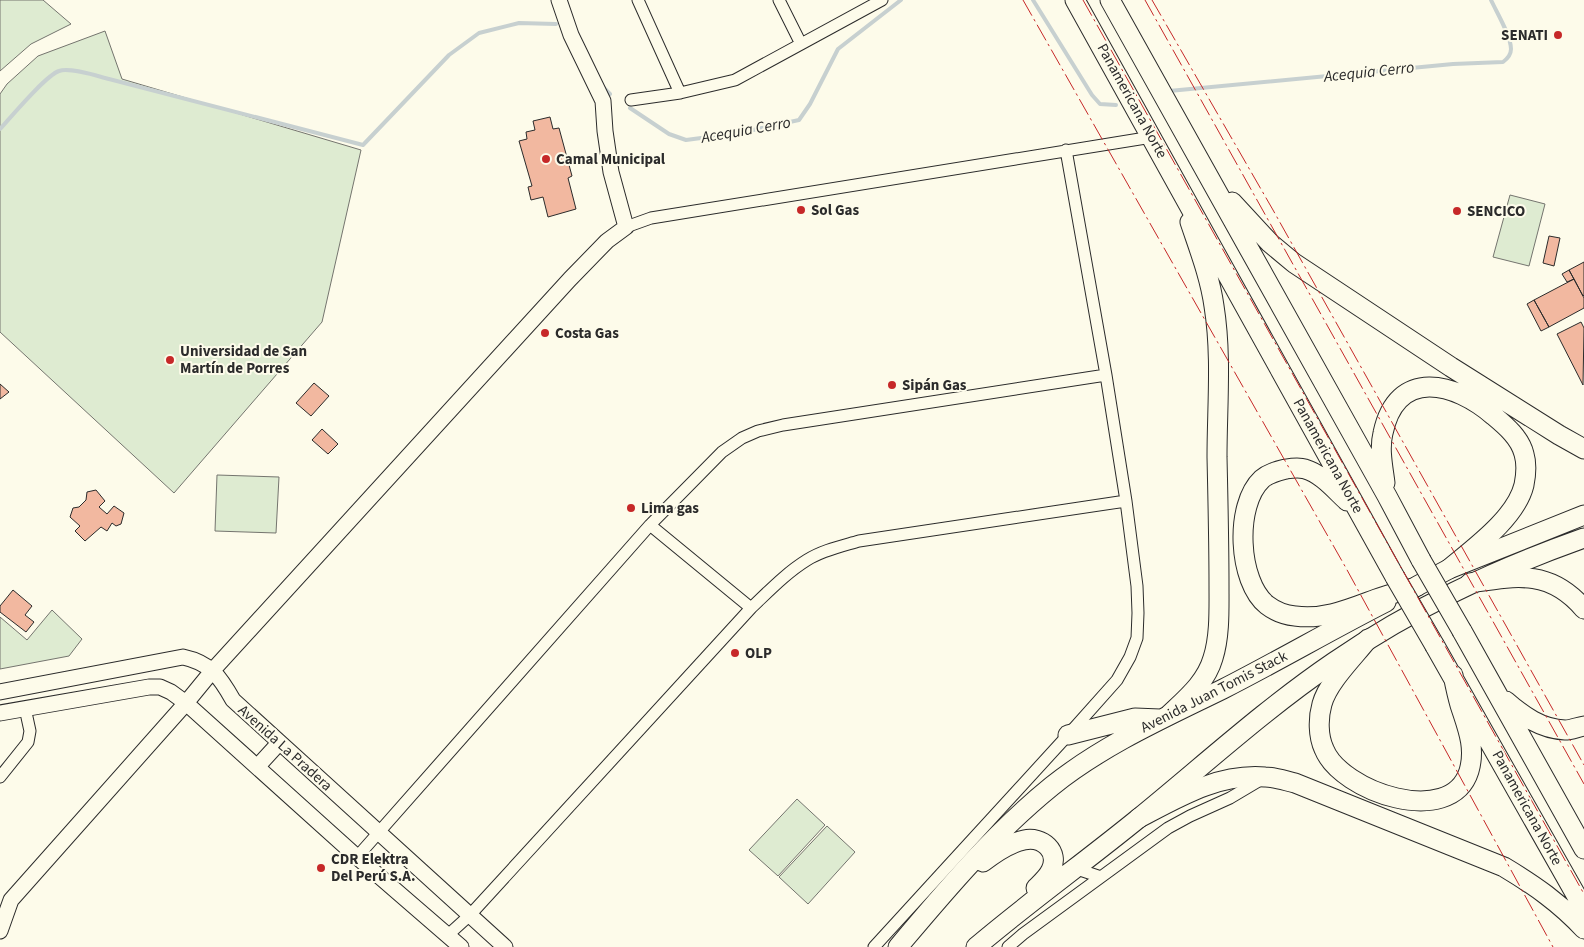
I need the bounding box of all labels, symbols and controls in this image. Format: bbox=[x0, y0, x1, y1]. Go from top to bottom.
place label: SENATI bbox=[1501, 25, 1548, 46]
marker: SENATI bbox=[1552, 29, 1564, 41]
street label: Panamericana Norte bbox=[1092, 40, 1172, 162]
water label: Acequia Cerro bbox=[1322, 56, 1415, 88]
water label: Acequia Cerro bbox=[699, 111, 793, 149]
place label: Camal Municipal bbox=[556, 149, 666, 170]
marker: Camal Municipal bbox=[540, 153, 552, 165]
place label: Sol Gas bbox=[811, 200, 859, 221]
place label: SENCICO bbox=[1467, 201, 1525, 222]
marker: Sol Gas bbox=[795, 204, 807, 216]
marker: SENCICO bbox=[1451, 205, 1463, 217]
place label: Costa Gas bbox=[555, 323, 619, 344]
marker: Costa Gas bbox=[539, 327, 551, 339]
place label: Universidad de San Martín de Porres bbox=[180, 341, 307, 379]
marker: Universidad de San Martín de Porres bbox=[164, 354, 176, 366]
place label: Sipán Gas bbox=[902, 375, 967, 396]
marker: Sipán Gas bbox=[886, 379, 898, 391]
street label: Panamericana Norte bbox=[1288, 395, 1368, 517]
place label: Lima gas bbox=[641, 498, 699, 519]
marker: Lima gas bbox=[625, 502, 637, 514]
place label: OLP bbox=[745, 643, 772, 664]
street label: Avenida Juan Tomis Stack bbox=[1137, 646, 1292, 738]
marker: OLP bbox=[729, 647, 741, 659]
street label: Avenida La Pradera bbox=[233, 700, 337, 796]
street label: Panamericana Norte bbox=[1487, 747, 1567, 869]
place label: CDR Elektra Del Perú S.A. bbox=[331, 849, 415, 887]
marker: CDR Elektra Del Perú S.A. bbox=[315, 862, 327, 874]

